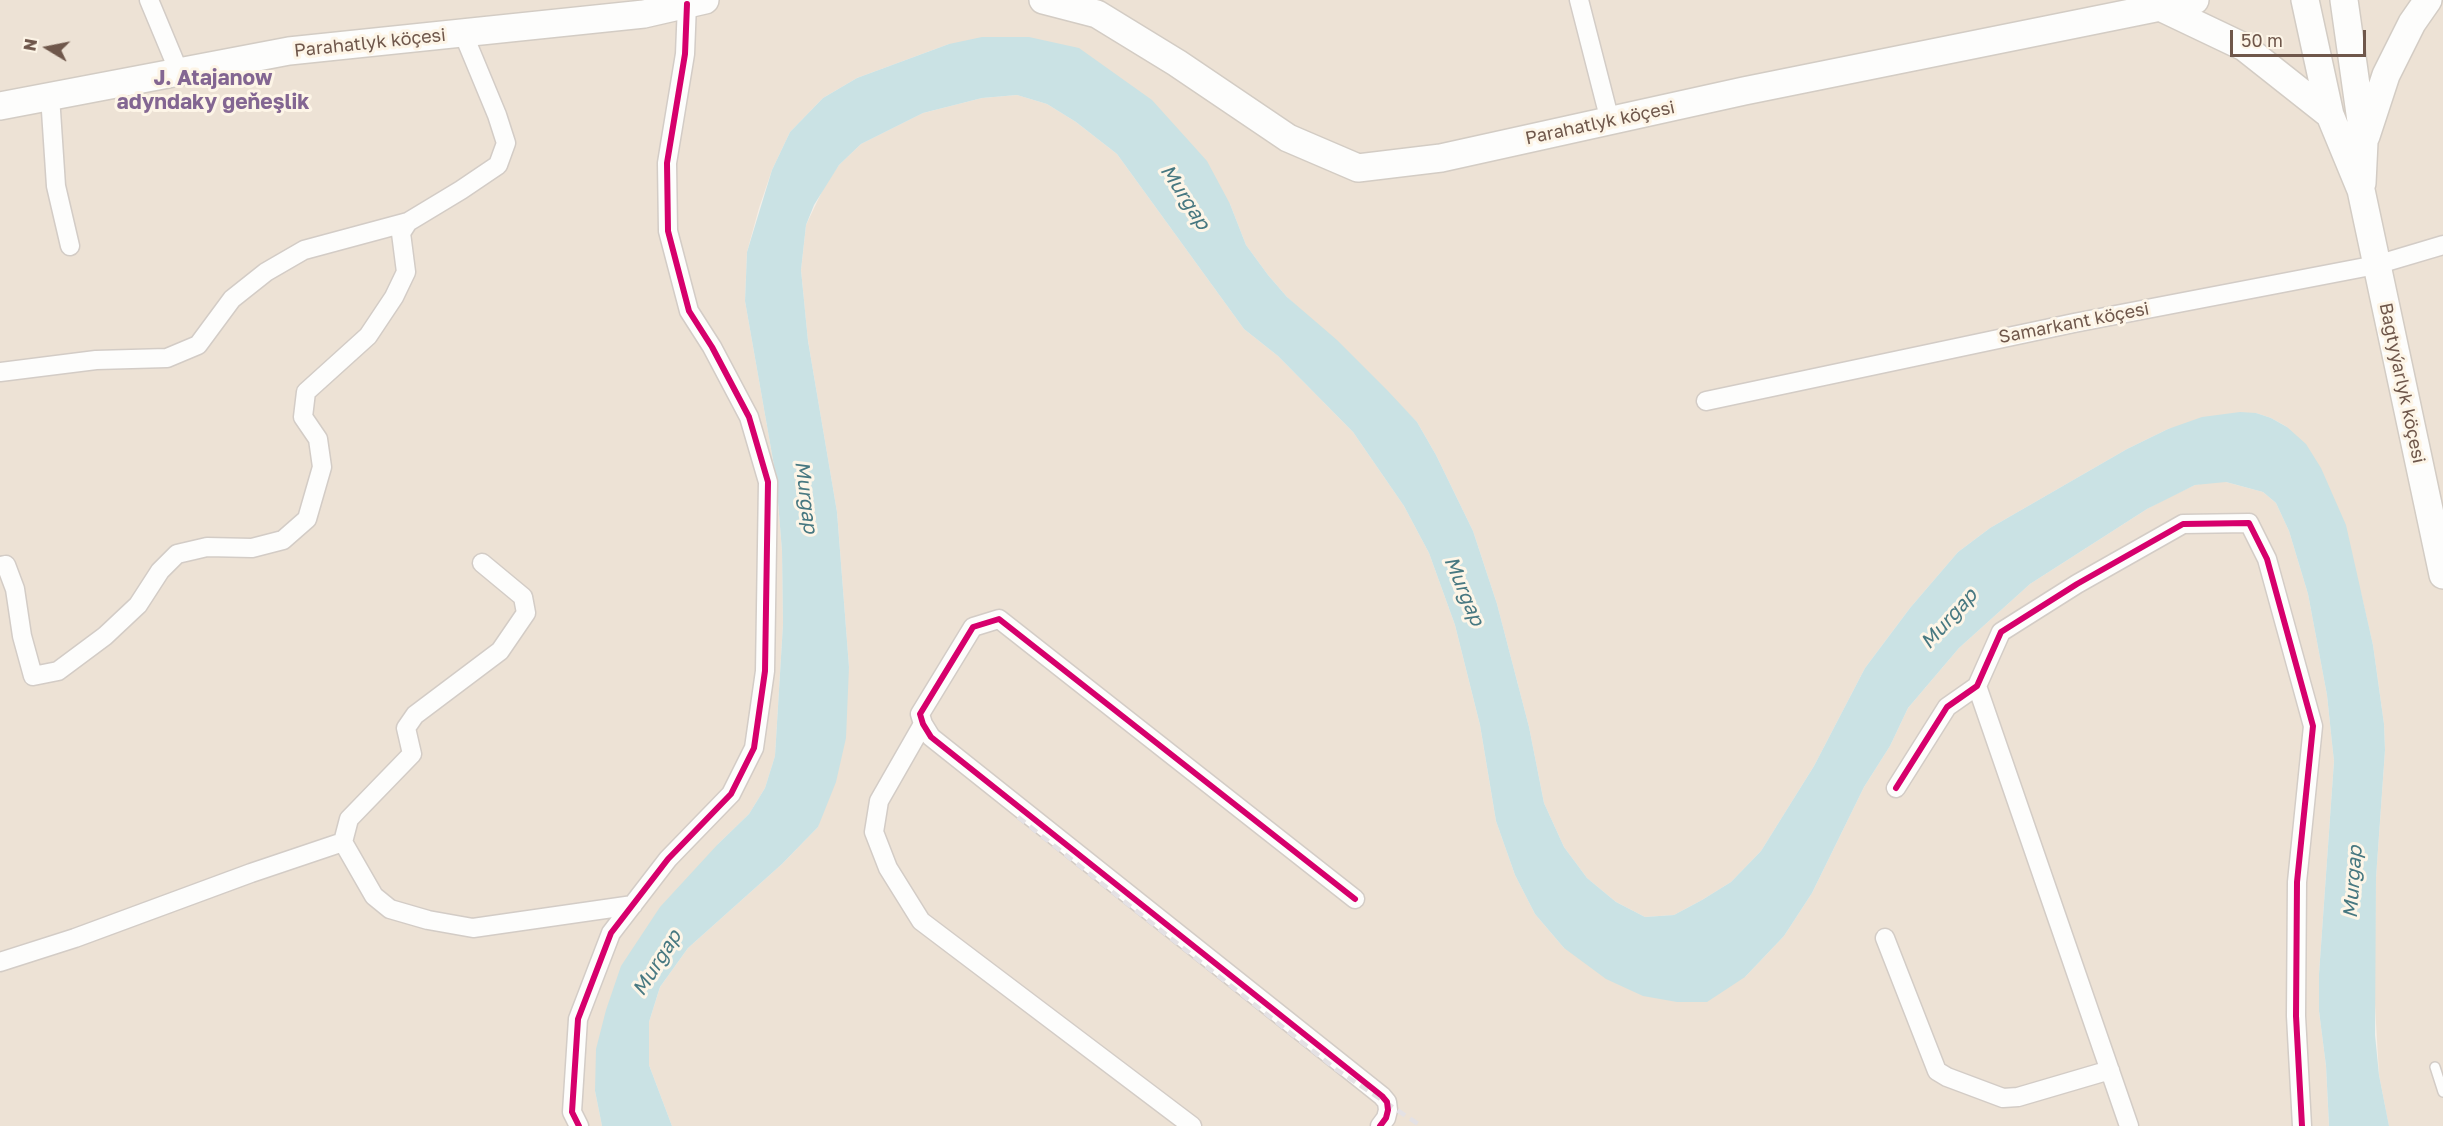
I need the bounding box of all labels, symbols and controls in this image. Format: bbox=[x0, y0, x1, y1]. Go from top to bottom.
north arrow bbox=[18, 18, 78, 78]
scale bar bbox=[2233, 18, 2370, 56]
street label: Parahatlyk köçesi bbox=[293, 24, 447, 62]
text: 50 m bbox=[2241, 29, 2283, 51]
text: N bbox=[19, 37, 41, 53]
district label: J. Atajanow adyndaky geňeşlik bbox=[117, 65, 309, 115]
street label: Parahatlyk köçesi bbox=[1523, 97, 1677, 149]
water label: Murgap bbox=[1155, 160, 1215, 234]
street label: Samarkant köçesi bbox=[1997, 298, 2151, 348]
street label: Bagtyýarlyk köçesi bbox=[2374, 301, 2430, 465]
water label: Murgap bbox=[790, 459, 822, 535]
water label: Murgap bbox=[1439, 553, 1489, 629]
water label: Murgap bbox=[1916, 584, 1982, 654]
water label: Murgap bbox=[2338, 845, 2368, 919]
water label: Murgap bbox=[628, 926, 686, 1000]

